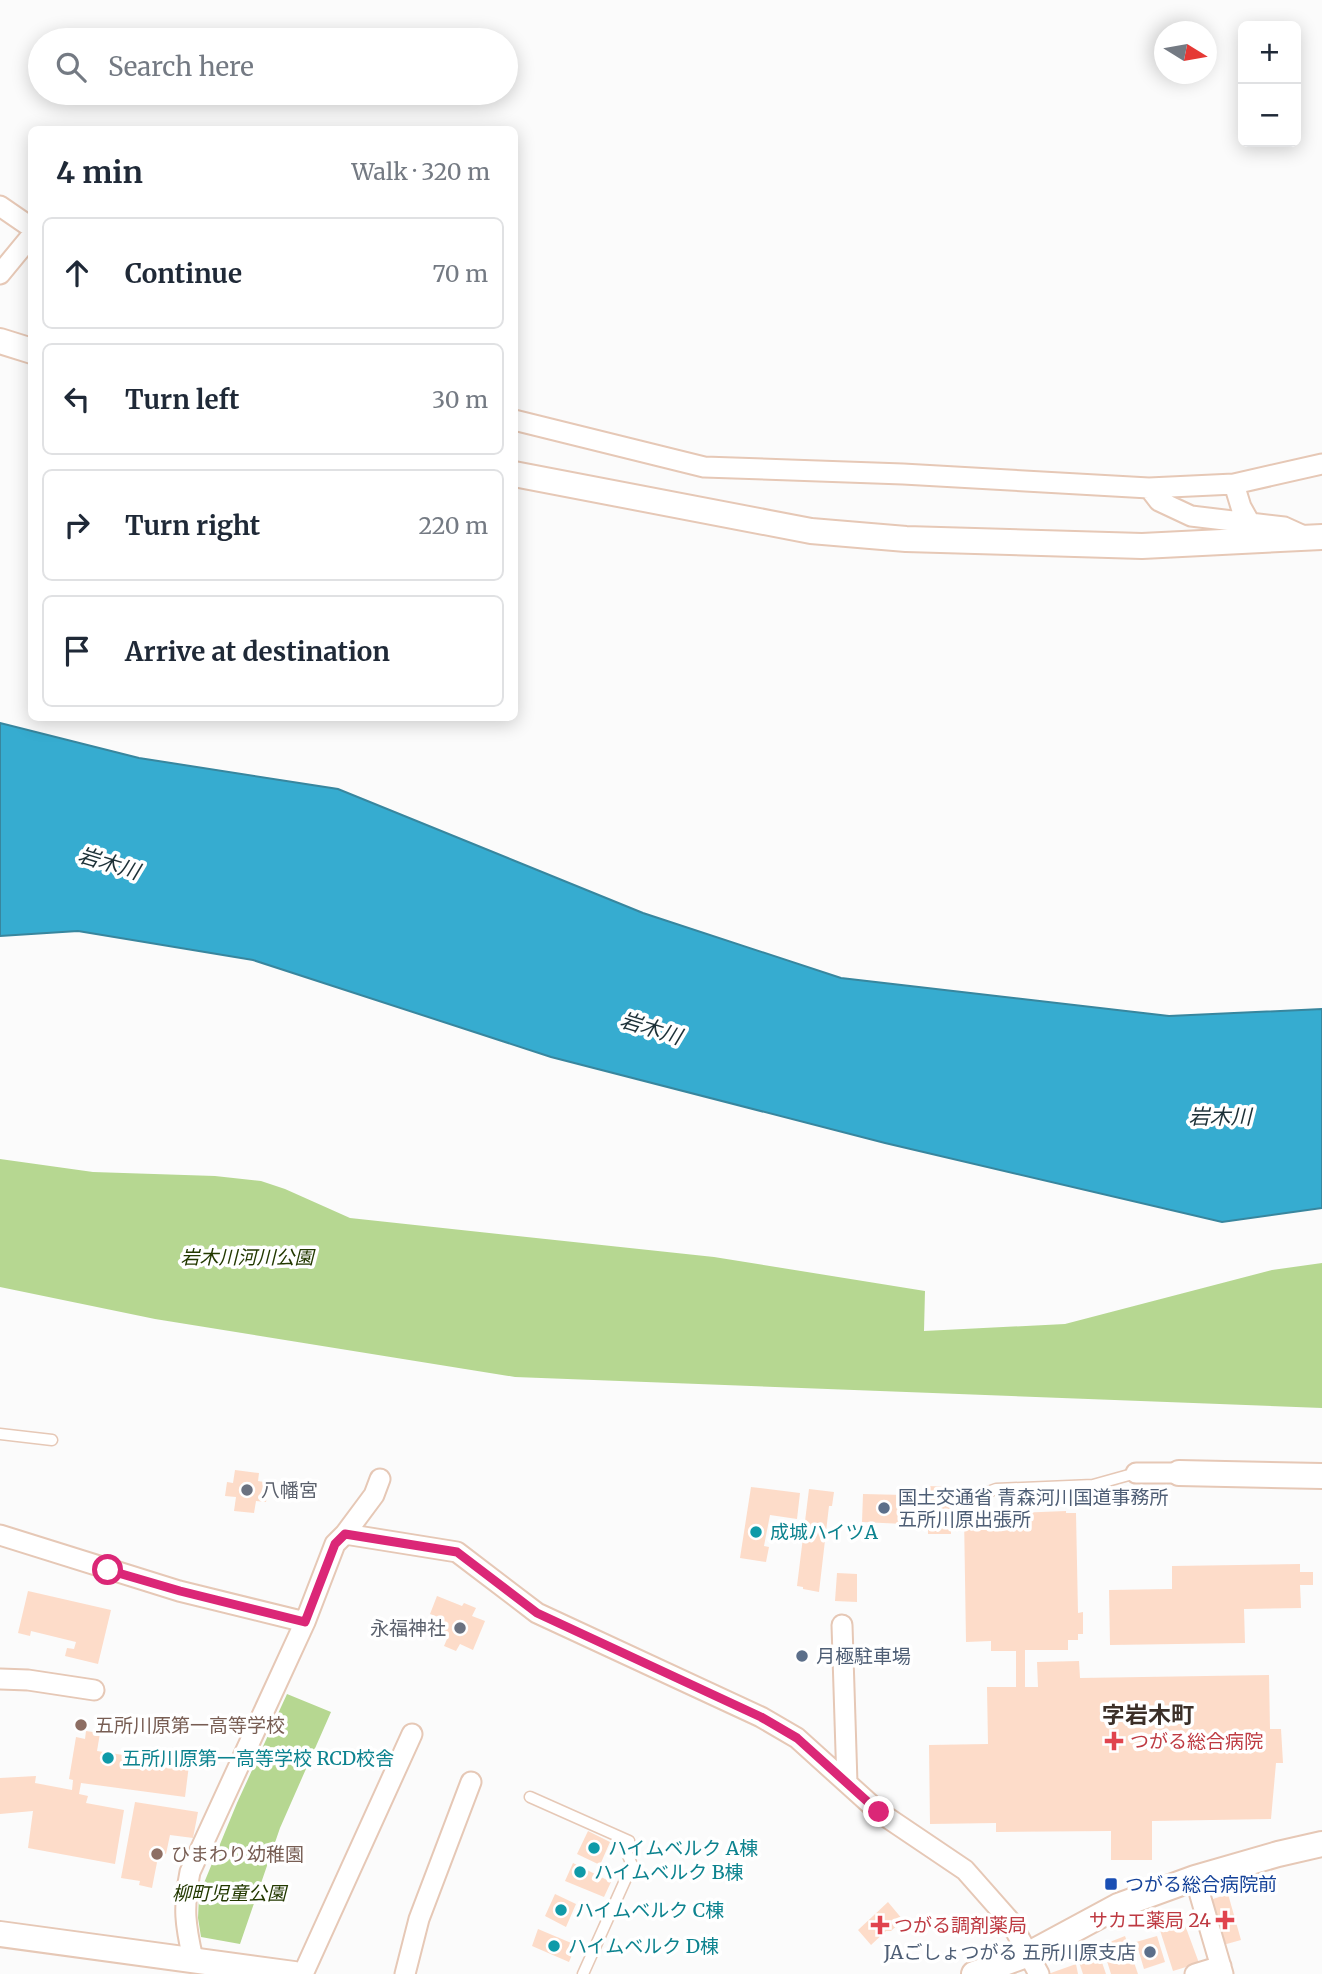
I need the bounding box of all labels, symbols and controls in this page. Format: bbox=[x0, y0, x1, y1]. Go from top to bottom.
north arrow bbox=[1154, 21, 1217, 84]
map controls bbox=[1238, 21, 1301, 147]
button: + bbox=[1238, 21, 1301, 84]
search box bbox=[28, 28, 518, 105]
icon: search bbox=[52, 48, 90, 86]
text: Search here bbox=[108, 50, 254, 83]
button: − bbox=[1238, 84, 1301, 147]
text: 4 min bbox=[56, 153, 143, 191]
text: Walk · 320 m bbox=[352, 157, 490, 186]
icon: ahead bbox=[58, 254, 96, 292]
text: Continue bbox=[125, 257, 242, 290]
text: 70 m bbox=[432, 259, 488, 288]
icon: left bbox=[58, 380, 96, 418]
text: Turn left bbox=[125, 383, 239, 416]
text: 30 m bbox=[432, 385, 488, 414]
icon: right bbox=[58, 506, 96, 544]
text: Turn right bbox=[125, 509, 260, 542]
text: 220 m bbox=[418, 511, 488, 540]
icon: arrive bbox=[58, 632, 96, 670]
text: Arrive at destination bbox=[125, 635, 390, 668]
water label: 岩木川 bbox=[75, 841, 145, 886]
water label: 岩木川 bbox=[617, 1006, 687, 1051]
water label: 岩木川 bbox=[1189, 1103, 1253, 1130]
park label: 岩木川河川公園 bbox=[180, 1245, 316, 1269]
place label: 八幡宮 bbox=[261, 1478, 318, 1502]
marker: 八幡宮 bbox=[239, 1482, 255, 1498]
place label: 国土交通省 青森河川国道事務所 五所川原出張所 bbox=[898, 1485, 1169, 1531]
marker: 国土交通省 青森河川国道事務所 五所川原出張所 bbox=[876, 1500, 892, 1516]
place label: 成城ハイツA bbox=[770, 1520, 879, 1544]
marker: 成城ハイツA bbox=[748, 1524, 764, 1540]
route start bbox=[92, 1554, 123, 1585]
place label: 永福神社 bbox=[370, 1616, 446, 1640]
marker: 永福神社 bbox=[452, 1620, 468, 1636]
place label: 月極駐車場 bbox=[816, 1644, 911, 1668]
marker: 月極駐車場 bbox=[794, 1648, 810, 1664]
district label: 字岩木町 bbox=[1102, 1700, 1194, 1729]
place label: 五所川原第一高等学校 bbox=[95, 1713, 285, 1737]
marker: 五所川原第一高等学校 bbox=[73, 1717, 89, 1733]
place label: つがる総合病院 bbox=[1130, 1729, 1263, 1753]
marker: つがる総合病院 bbox=[1104, 1731, 1124, 1751]
place label: 五所川原第一高等学校 RCD校舎 bbox=[122, 1746, 394, 1770]
marker: 五所川原第一高等学校 RCD校舎 bbox=[100, 1750, 116, 1766]
route end bbox=[863, 1796, 894, 1827]
place label: ハイムベルク A棟 bbox=[608, 1836, 758, 1860]
marker: ハイムベルク A棟 bbox=[586, 1840, 602, 1856]
place label: ひまわり幼稚園 bbox=[171, 1842, 304, 1866]
marker: ひまわり幼稚園 bbox=[149, 1846, 165, 1862]
place label: ハイムベルク B棟 bbox=[594, 1860, 743, 1884]
marker: ハイムベルク B棟 bbox=[572, 1864, 588, 1880]
place label: つがる総合病院前 bbox=[1125, 1872, 1277, 1896]
marker: つがる総合病院前 bbox=[1103, 1876, 1119, 1892]
park label: 柳町児童公園 bbox=[172, 1881, 289, 1905]
place label: ハイムベルク C棟 bbox=[575, 1898, 724, 1922]
marker: ハイムベルク C棟 bbox=[553, 1902, 569, 1918]
place label: サカエ薬局 24 bbox=[1089, 1908, 1211, 1932]
marker: サカエ薬局 24 bbox=[1217, 1912, 1233, 1928]
place label: つがる調剤薬局 bbox=[894, 1913, 1027, 1937]
marker: つがる調剤薬局 bbox=[872, 1917, 888, 1933]
place label: ハイムベルク D棟 bbox=[568, 1934, 719, 1958]
marker: ハイムベルク D棟 bbox=[546, 1938, 562, 1954]
place label: JAごしょつがる 五所川原支店 bbox=[883, 1940, 1136, 1964]
marker: JAごしょつがる 五所川原支店 bbox=[1142, 1944, 1158, 1960]

